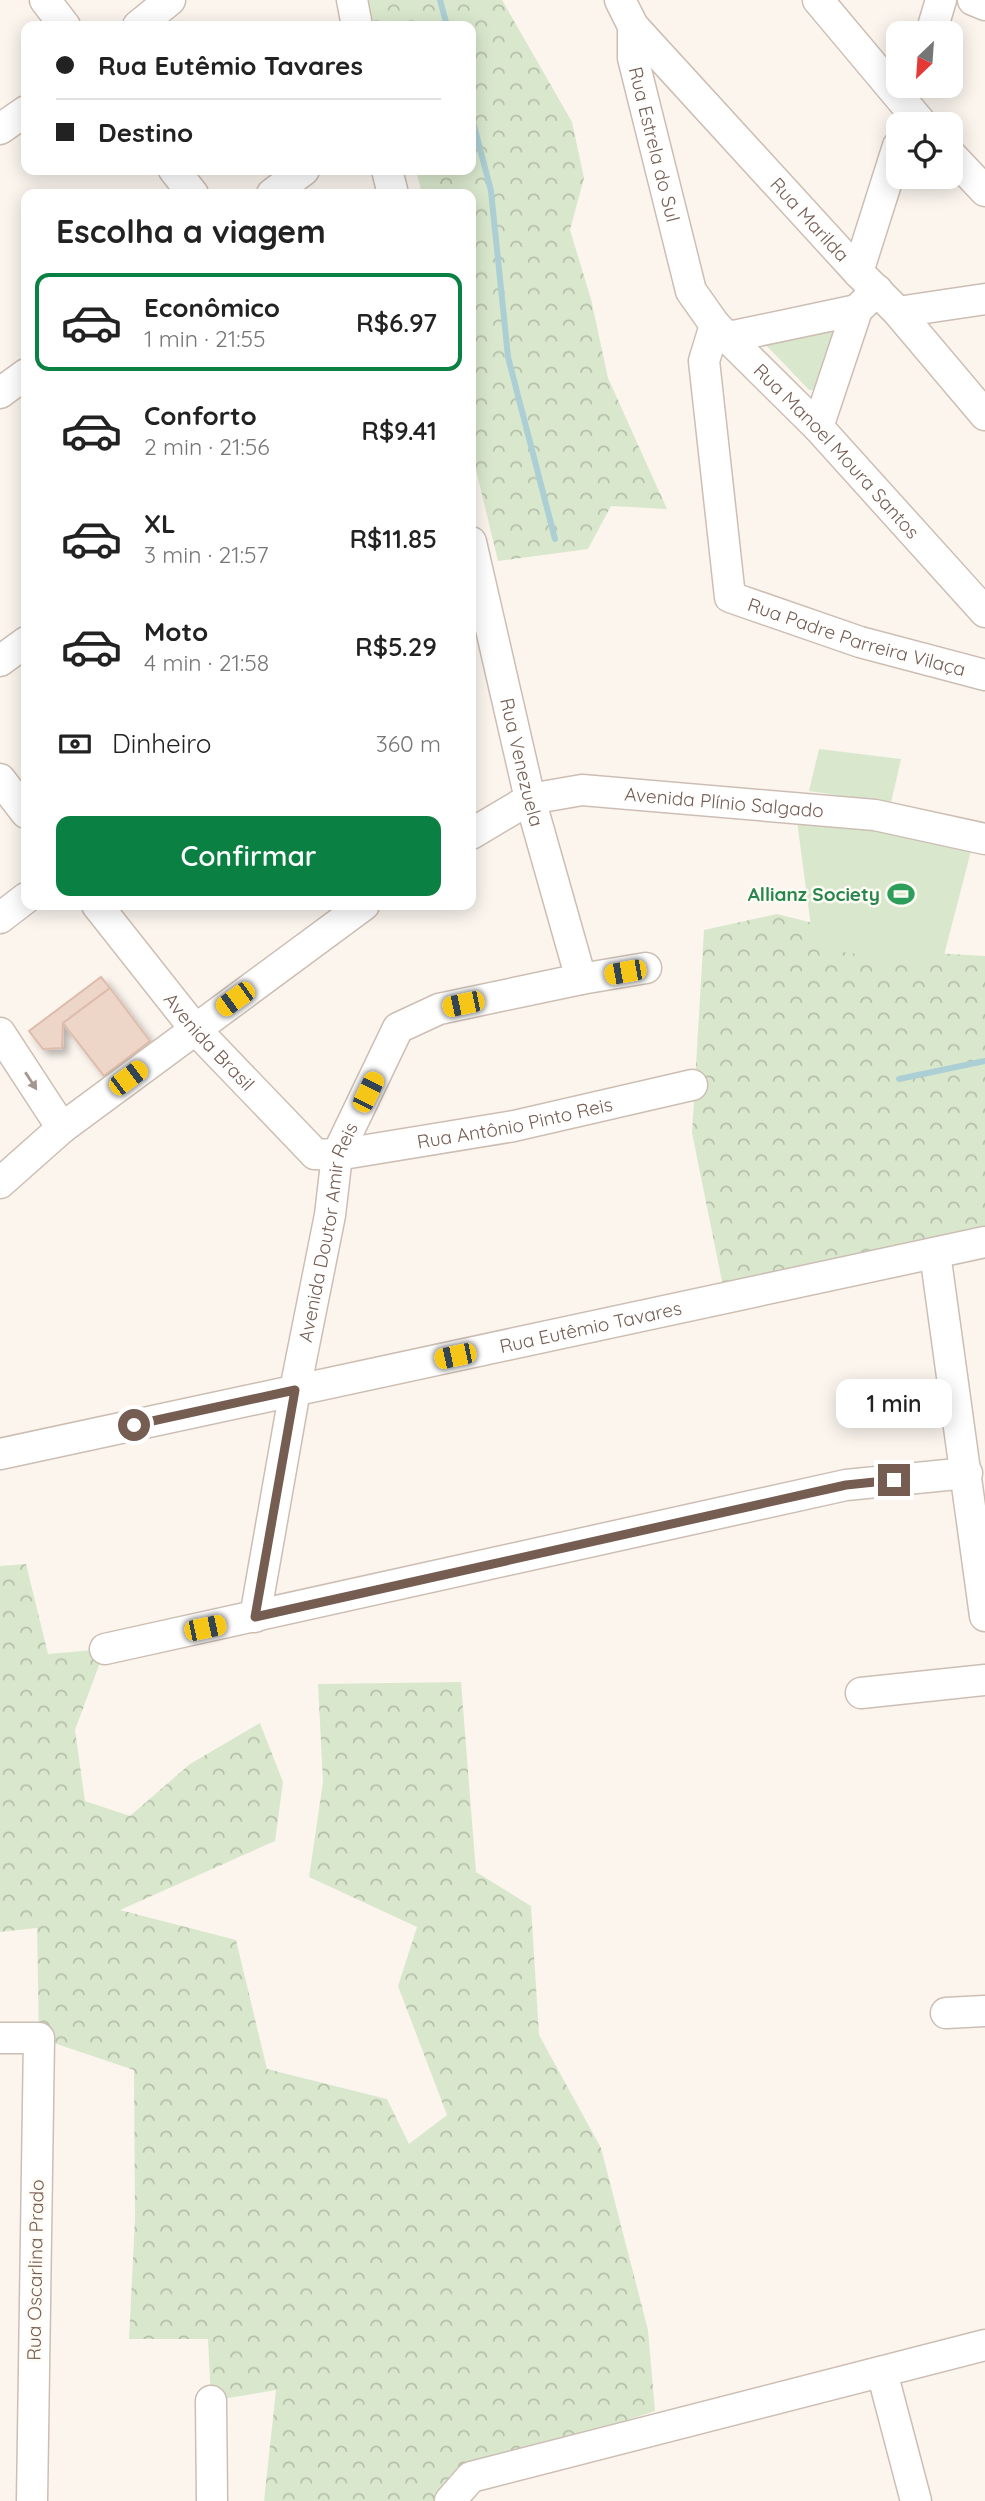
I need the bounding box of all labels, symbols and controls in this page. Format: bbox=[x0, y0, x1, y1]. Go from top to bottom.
north arrow bbox=[886, 21, 962, 98]
map controls bbox=[886, 21, 963, 189]
text: Rua Eutêmio Tavares bbox=[98, 49, 363, 82]
street label: Rua Estrela do Sul bbox=[624, 64, 685, 224]
button: locate bbox=[886, 112, 963, 189]
text: Destino bbox=[98, 116, 193, 149]
street label: Rua Marilda bbox=[765, 172, 854, 267]
text: Escolha a viagem bbox=[56, 211, 326, 251]
icon: car bbox=[60, 291, 123, 354]
text: Econômico bbox=[144, 291, 280, 324]
text: R$6.97 bbox=[356, 306, 437, 339]
text: 1 min · 21:55 bbox=[144, 324, 266, 353]
street label: Rua Manoel Moura Santos bbox=[749, 358, 925, 544]
icon: car bbox=[60, 399, 123, 462]
text: Conforto bbox=[144, 399, 257, 432]
text: R$9.41 bbox=[361, 414, 437, 447]
text: 2 min · 21:56 bbox=[144, 432, 270, 461]
icon: car bbox=[60, 507, 123, 570]
text: XL bbox=[144, 507, 176, 540]
text: R$11.85 bbox=[349, 522, 437, 555]
text: 3 min · 21:57 bbox=[144, 540, 268, 569]
street label: Rua Padre Parreira Vilaça bbox=[745, 592, 968, 681]
icon: car bbox=[60, 615, 123, 678]
text: Moto bbox=[144, 615, 208, 648]
text: R$5.29 bbox=[355, 630, 437, 663]
text: 4 min · 21:58 bbox=[144, 648, 269, 677]
street label: Rua Venezuela bbox=[495, 696, 549, 829]
icon: cash bbox=[56, 725, 94, 763]
text: Dinheiro bbox=[112, 727, 211, 760]
text: 360 m bbox=[376, 729, 441, 758]
street label: Avenida Plínio Salgado bbox=[623, 782, 825, 823]
button: Confirmar bbox=[56, 816, 441, 896]
sports icon: Allianz Society bbox=[886, 879, 916, 909]
place label: Allianz Society bbox=[748, 882, 880, 906]
car bbox=[603, 958, 648, 986]
car bbox=[212, 978, 259, 1020]
street label: Avenida Brasil bbox=[159, 988, 260, 1096]
car bbox=[441, 989, 486, 1019]
car bbox=[105, 1057, 152, 1099]
car bbox=[350, 1069, 387, 1115]
one-way arrow bbox=[24, 1071, 37, 1090]
street label: Rua Antônio Pinto Reis bbox=[415, 1092, 615, 1154]
street label: Avenida Doutor Amir Reis bbox=[293, 1118, 363, 1344]
street label: Rua Eutêmio Tavares bbox=[497, 1296, 684, 1358]
car bbox=[433, 1341, 478, 1371]
callout: 1 min bbox=[836, 1378, 952, 1428]
text: 1 min bbox=[866, 1389, 922, 1418]
route start bbox=[118, 1409, 150, 1441]
route end bbox=[878, 1464, 910, 1496]
car bbox=[183, 1613, 228, 1643]
street label: Rua Oscarlina Prado bbox=[21, 2179, 49, 2361]

